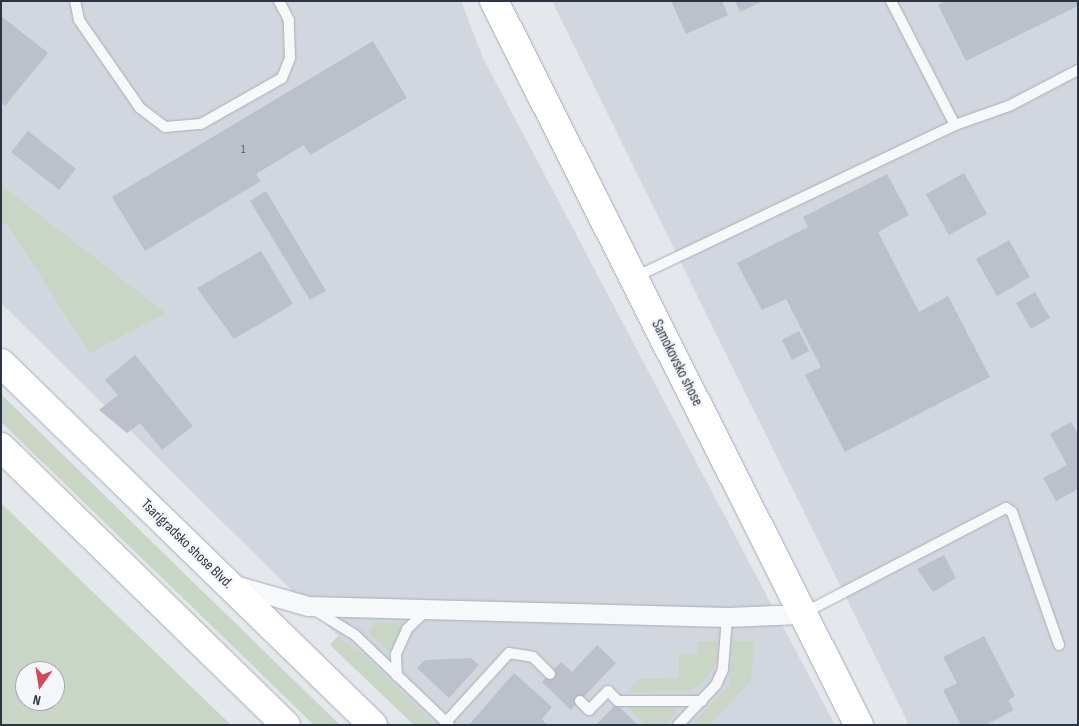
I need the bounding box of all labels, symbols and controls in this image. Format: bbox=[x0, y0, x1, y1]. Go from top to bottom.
house number: 1 bbox=[241, 143, 245, 157]
street label: Samokovsko shose bbox=[648, 317, 706, 409]
street label: Tsarigradsko shose Blvd. bbox=[137, 495, 237, 593]
north arrow bbox=[15, 661, 65, 711]
text: N bbox=[31, 691, 42, 709]

